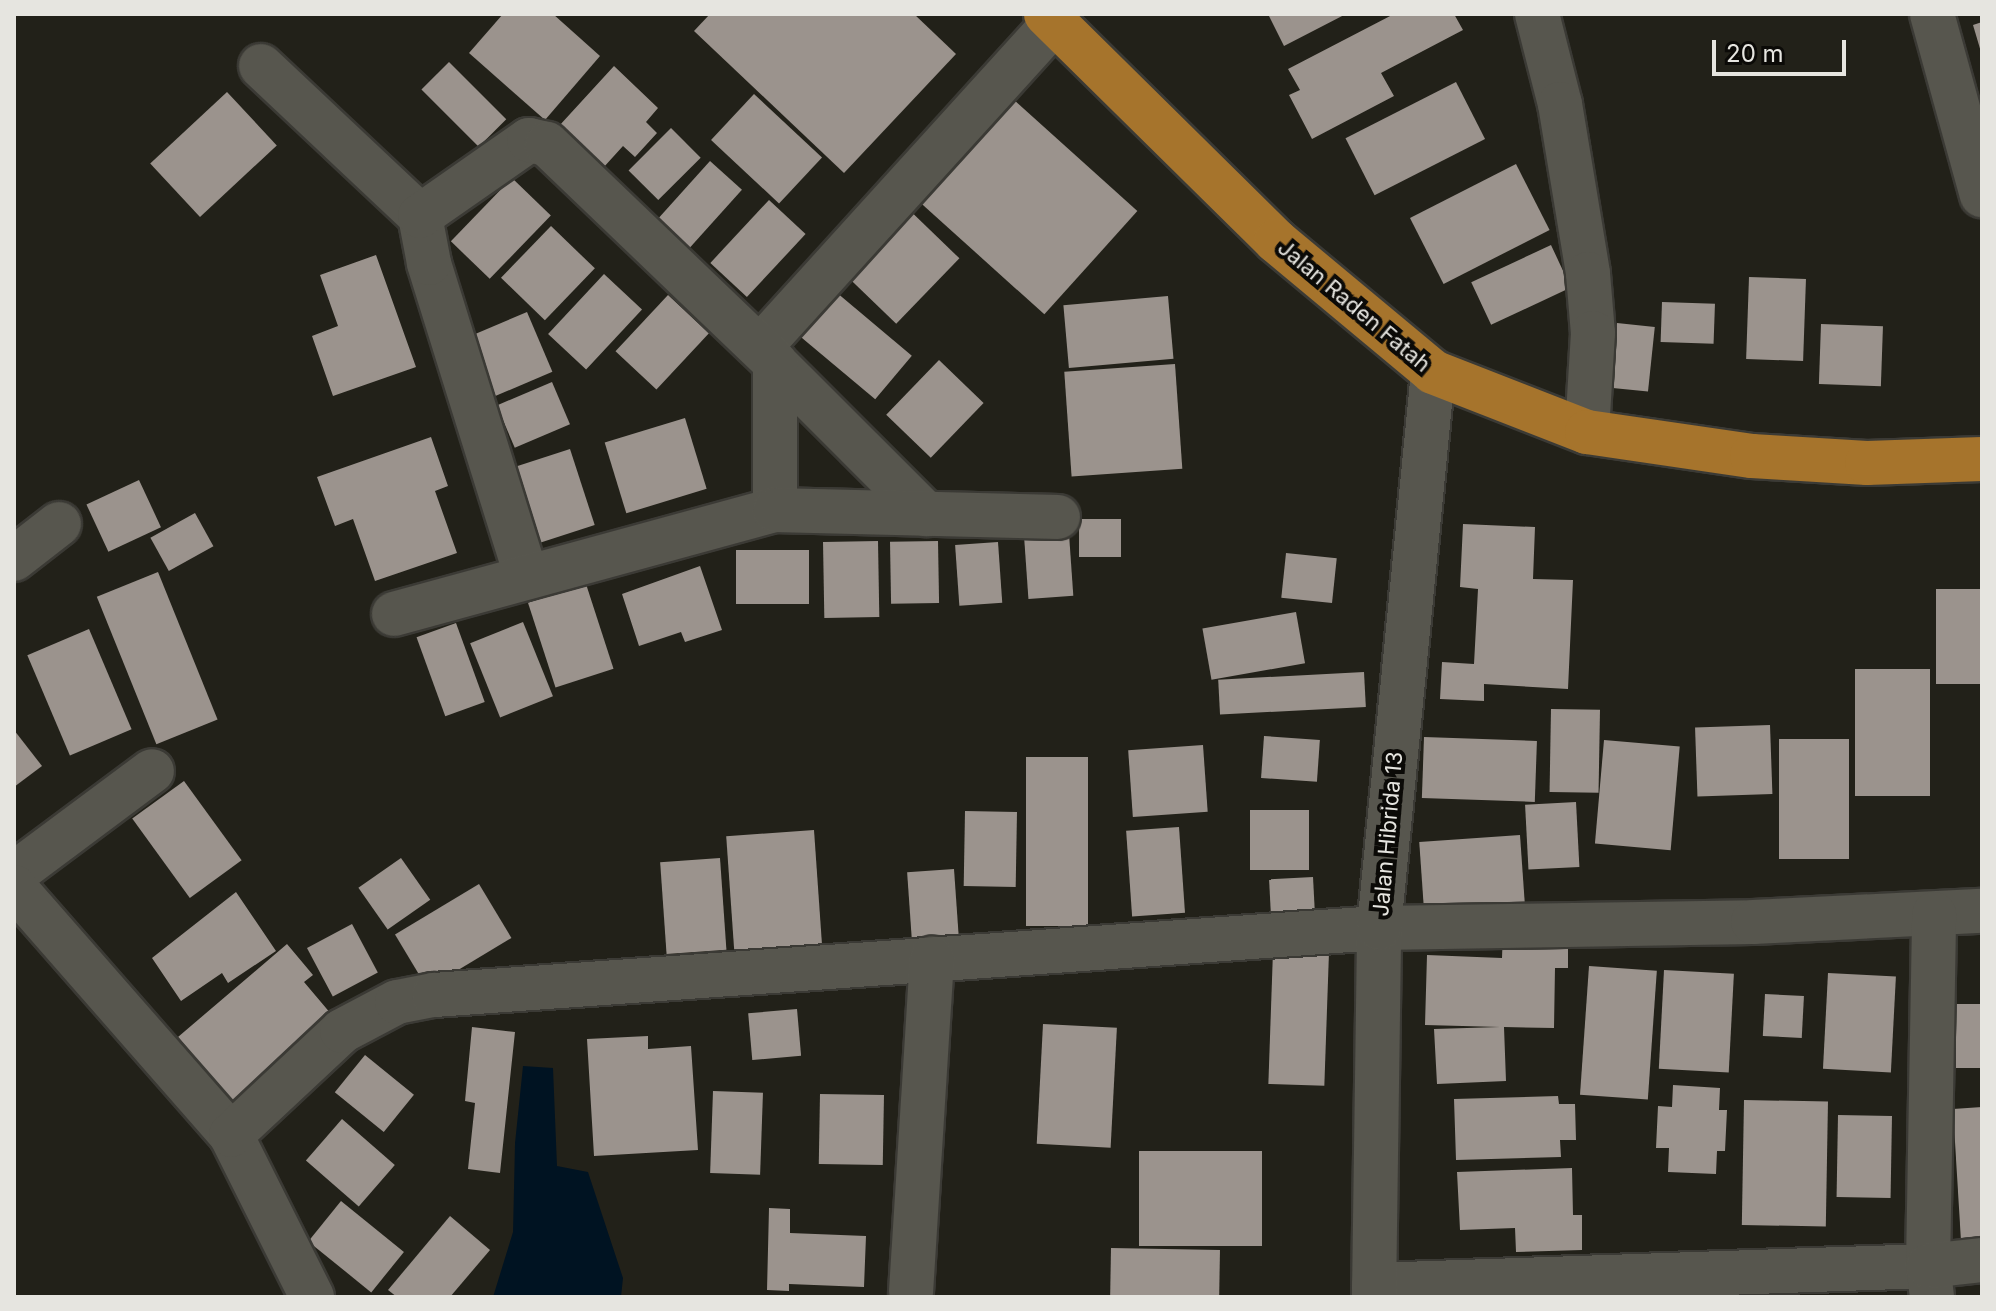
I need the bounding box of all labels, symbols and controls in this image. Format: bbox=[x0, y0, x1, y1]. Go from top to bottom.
scale bar bbox=[1716, 24, 1850, 74]
text: 20 m bbox=[1726, 39, 1784, 68]
street label: Jalan Raden Fatah bbox=[1272, 234, 1436, 378]
street label: Jalan Hibrida 13 bbox=[1368, 750, 1408, 918]

